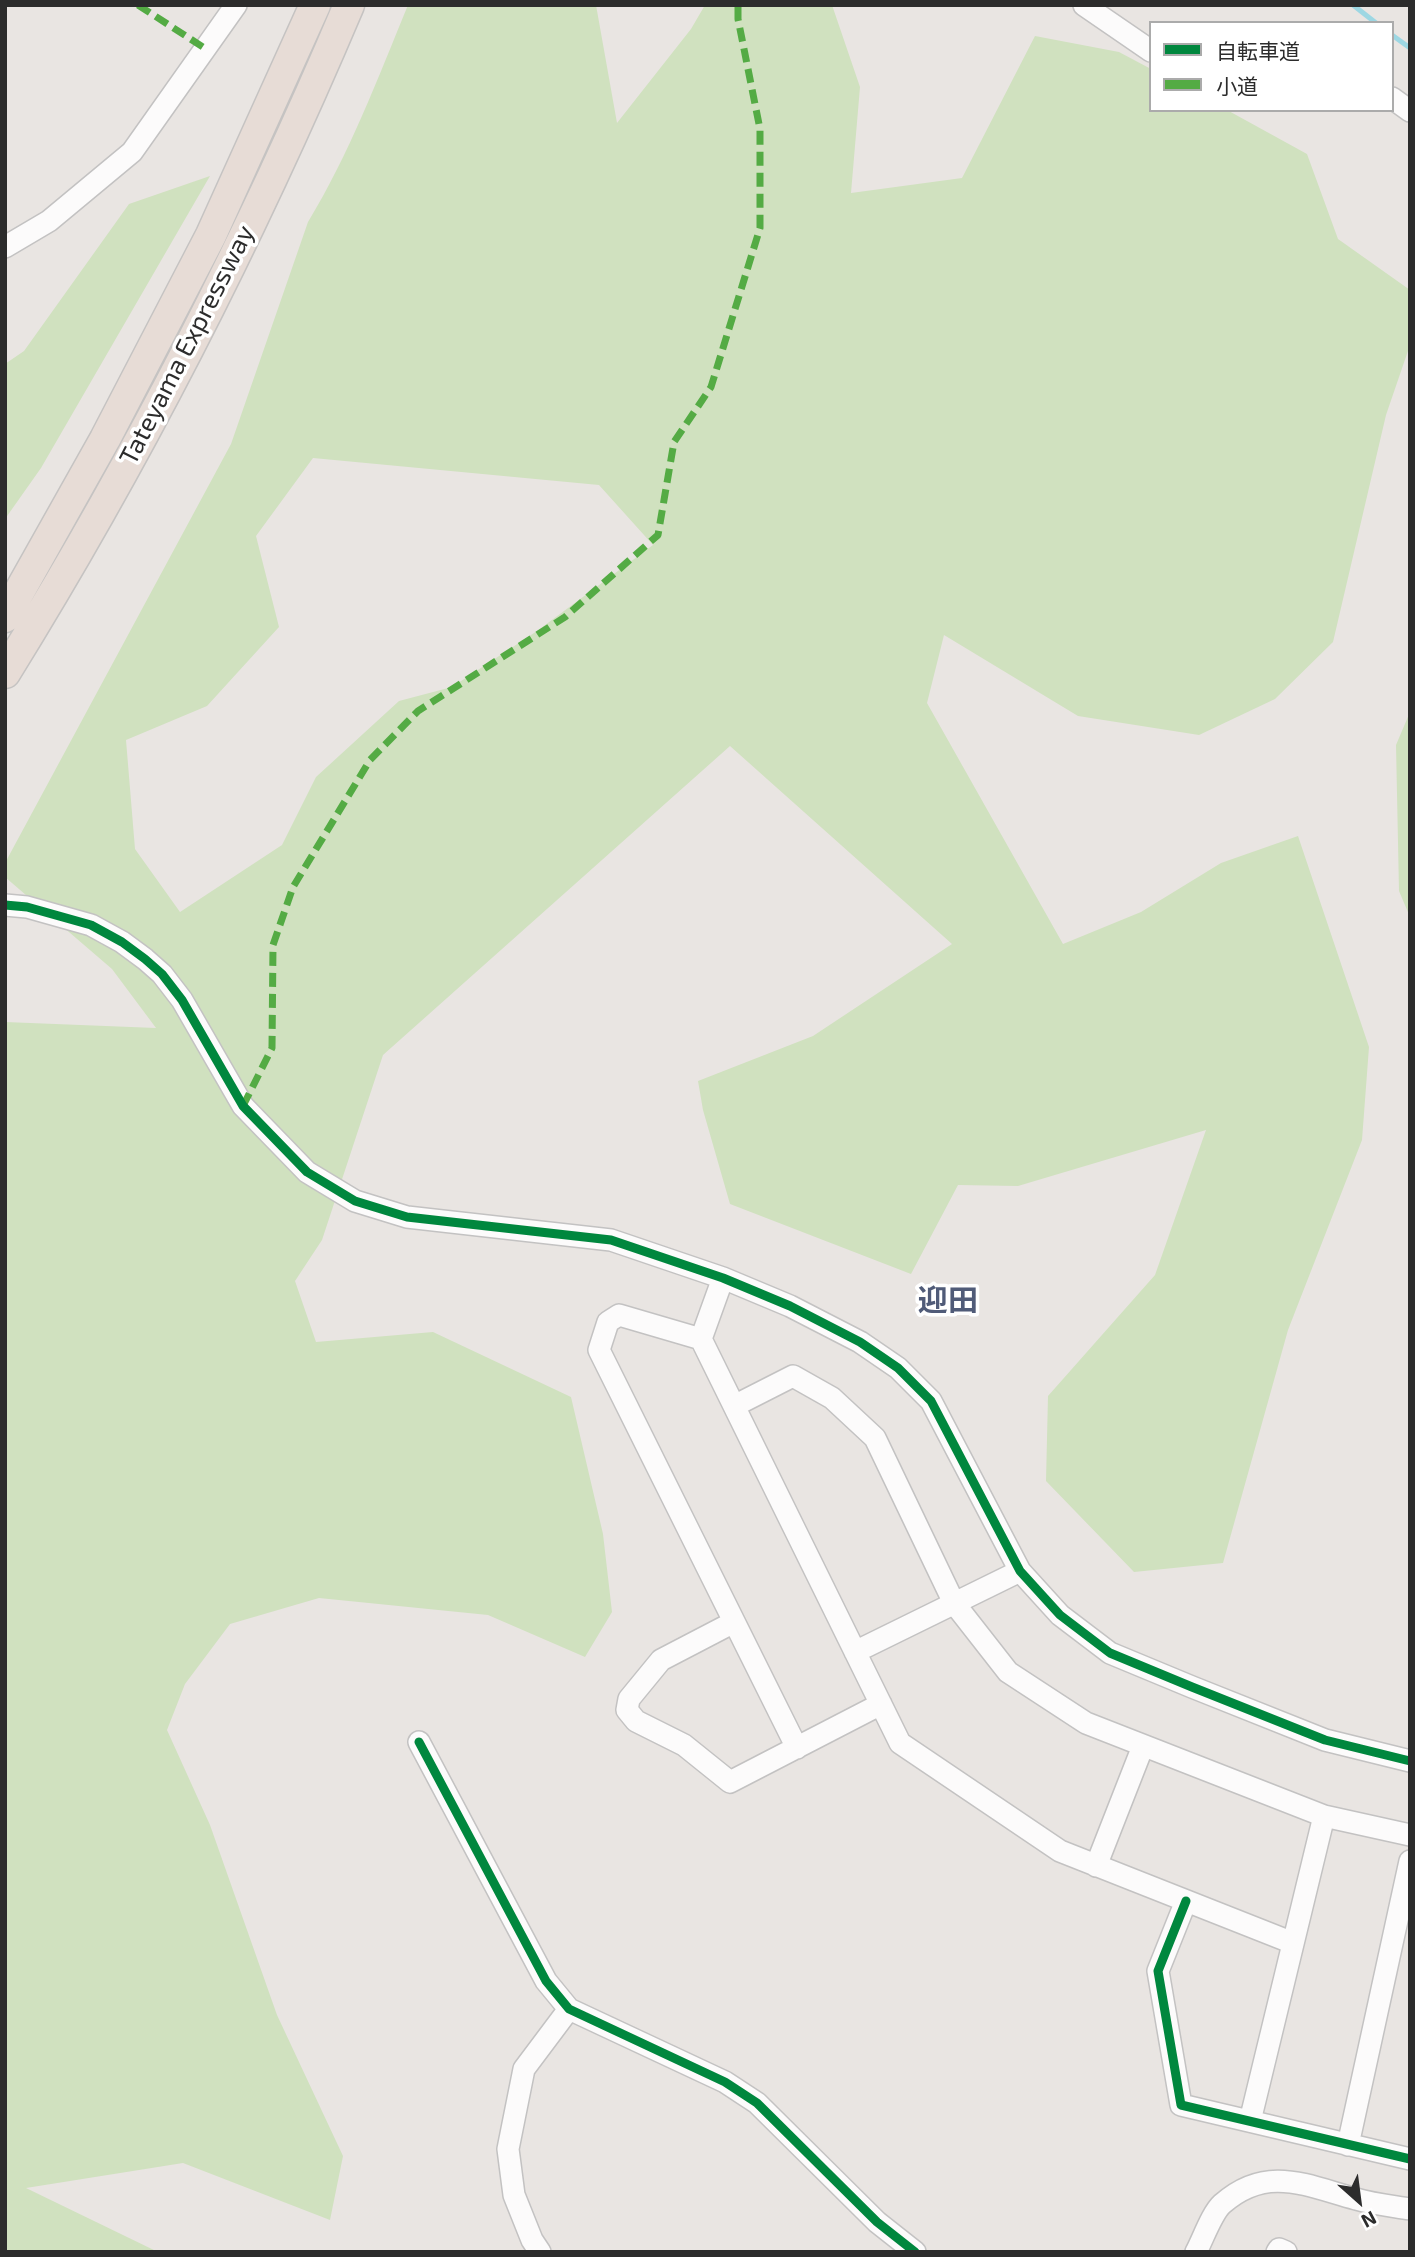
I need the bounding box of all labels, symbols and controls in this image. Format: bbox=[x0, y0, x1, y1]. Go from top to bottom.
legend bbox=[1149, 21, 1394, 112]
text: 自転車道 bbox=[1216, 38, 1300, 63]
text: 小道 bbox=[1216, 73, 1258, 98]
street label: Tateyama Expressway bbox=[113, 220, 261, 470]
district label: 迎田 bbox=[918, 1283, 978, 1319]
north arrow bbox=[1324, 2166, 1394, 2236]
text: N bbox=[1358, 2207, 1381, 2233]

